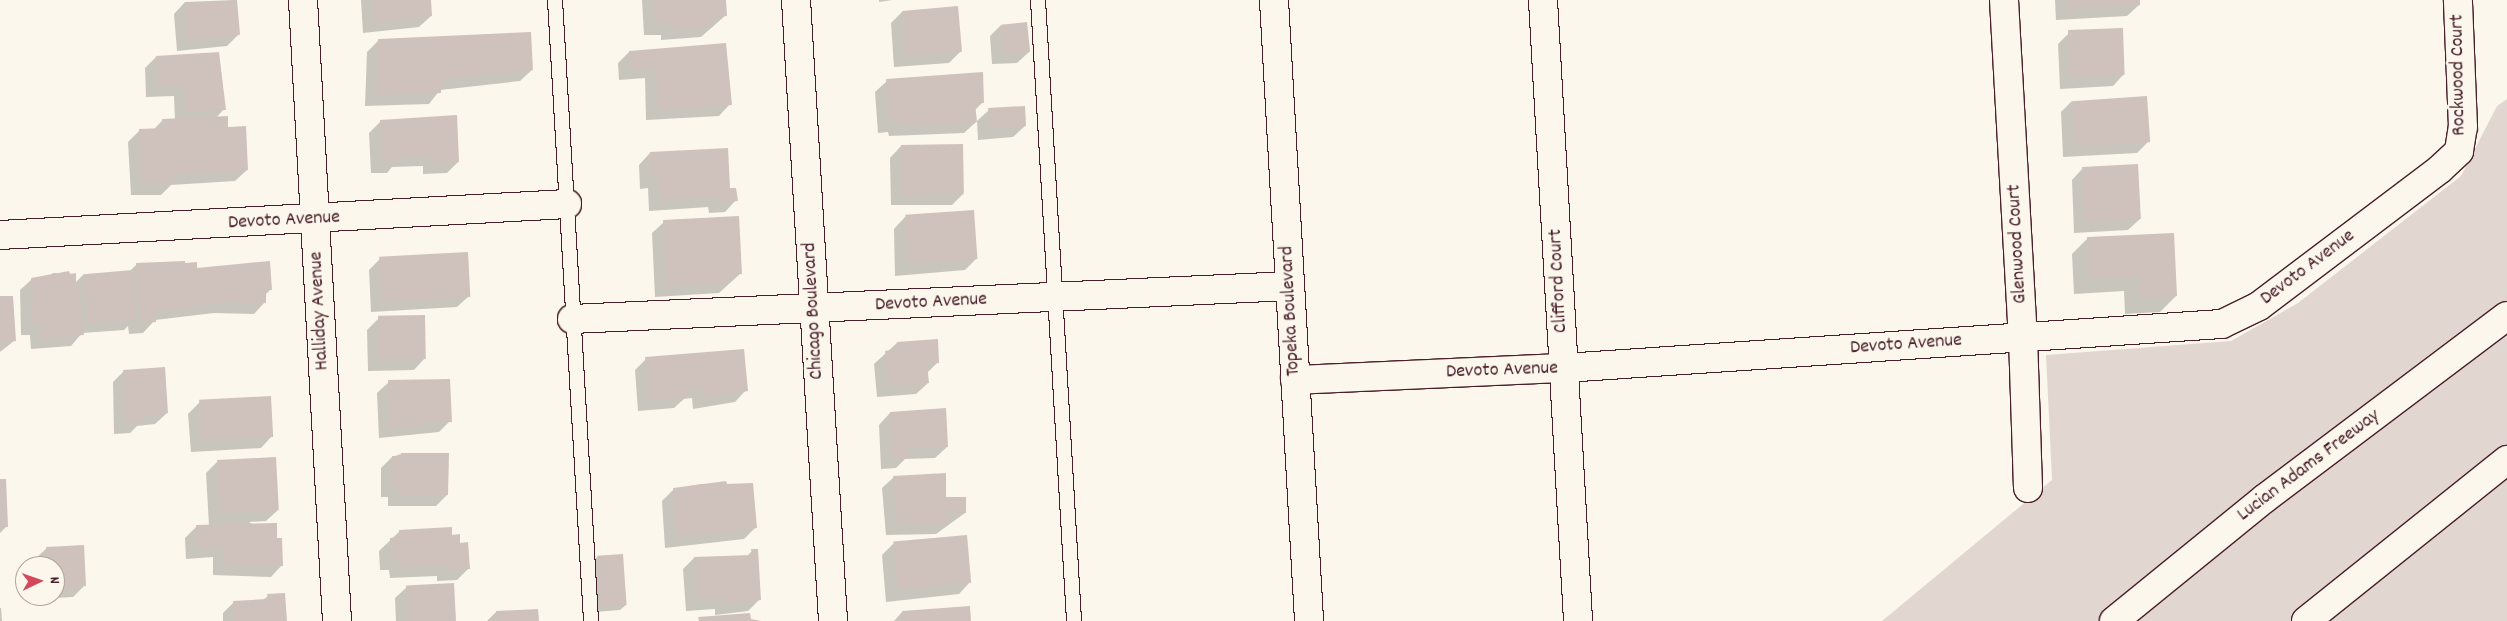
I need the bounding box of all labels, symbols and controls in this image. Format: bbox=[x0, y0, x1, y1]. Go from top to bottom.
street label: Rockwood Court bbox=[2446, 14, 2472, 136]
street label: Glenwood Court bbox=[2003, 184, 2033, 304]
street label: Devoto Avenue bbox=[227, 206, 341, 236]
street label: Devoto Avenue bbox=[2256, 225, 2360, 311]
street label: Clifford Court bbox=[1544, 228, 1574, 334]
street label: Chicago Boulevard bbox=[798, 242, 830, 380]
street label: Topeka Boulevard bbox=[1276, 245, 1306, 377]
street label: Halliday Avenue bbox=[305, 251, 335, 371]
street label: Devoto Avenue bbox=[874, 288, 988, 318]
street label: Devoto Avenue bbox=[1849, 329, 1963, 361]
street label: Devoto Avenue bbox=[1446, 357, 1558, 385]
street label: Lucian Adams Freeway bbox=[2233, 405, 2385, 527]
north arrow bbox=[15, 556, 65, 606]
text: N bbox=[44, 576, 64, 584]

